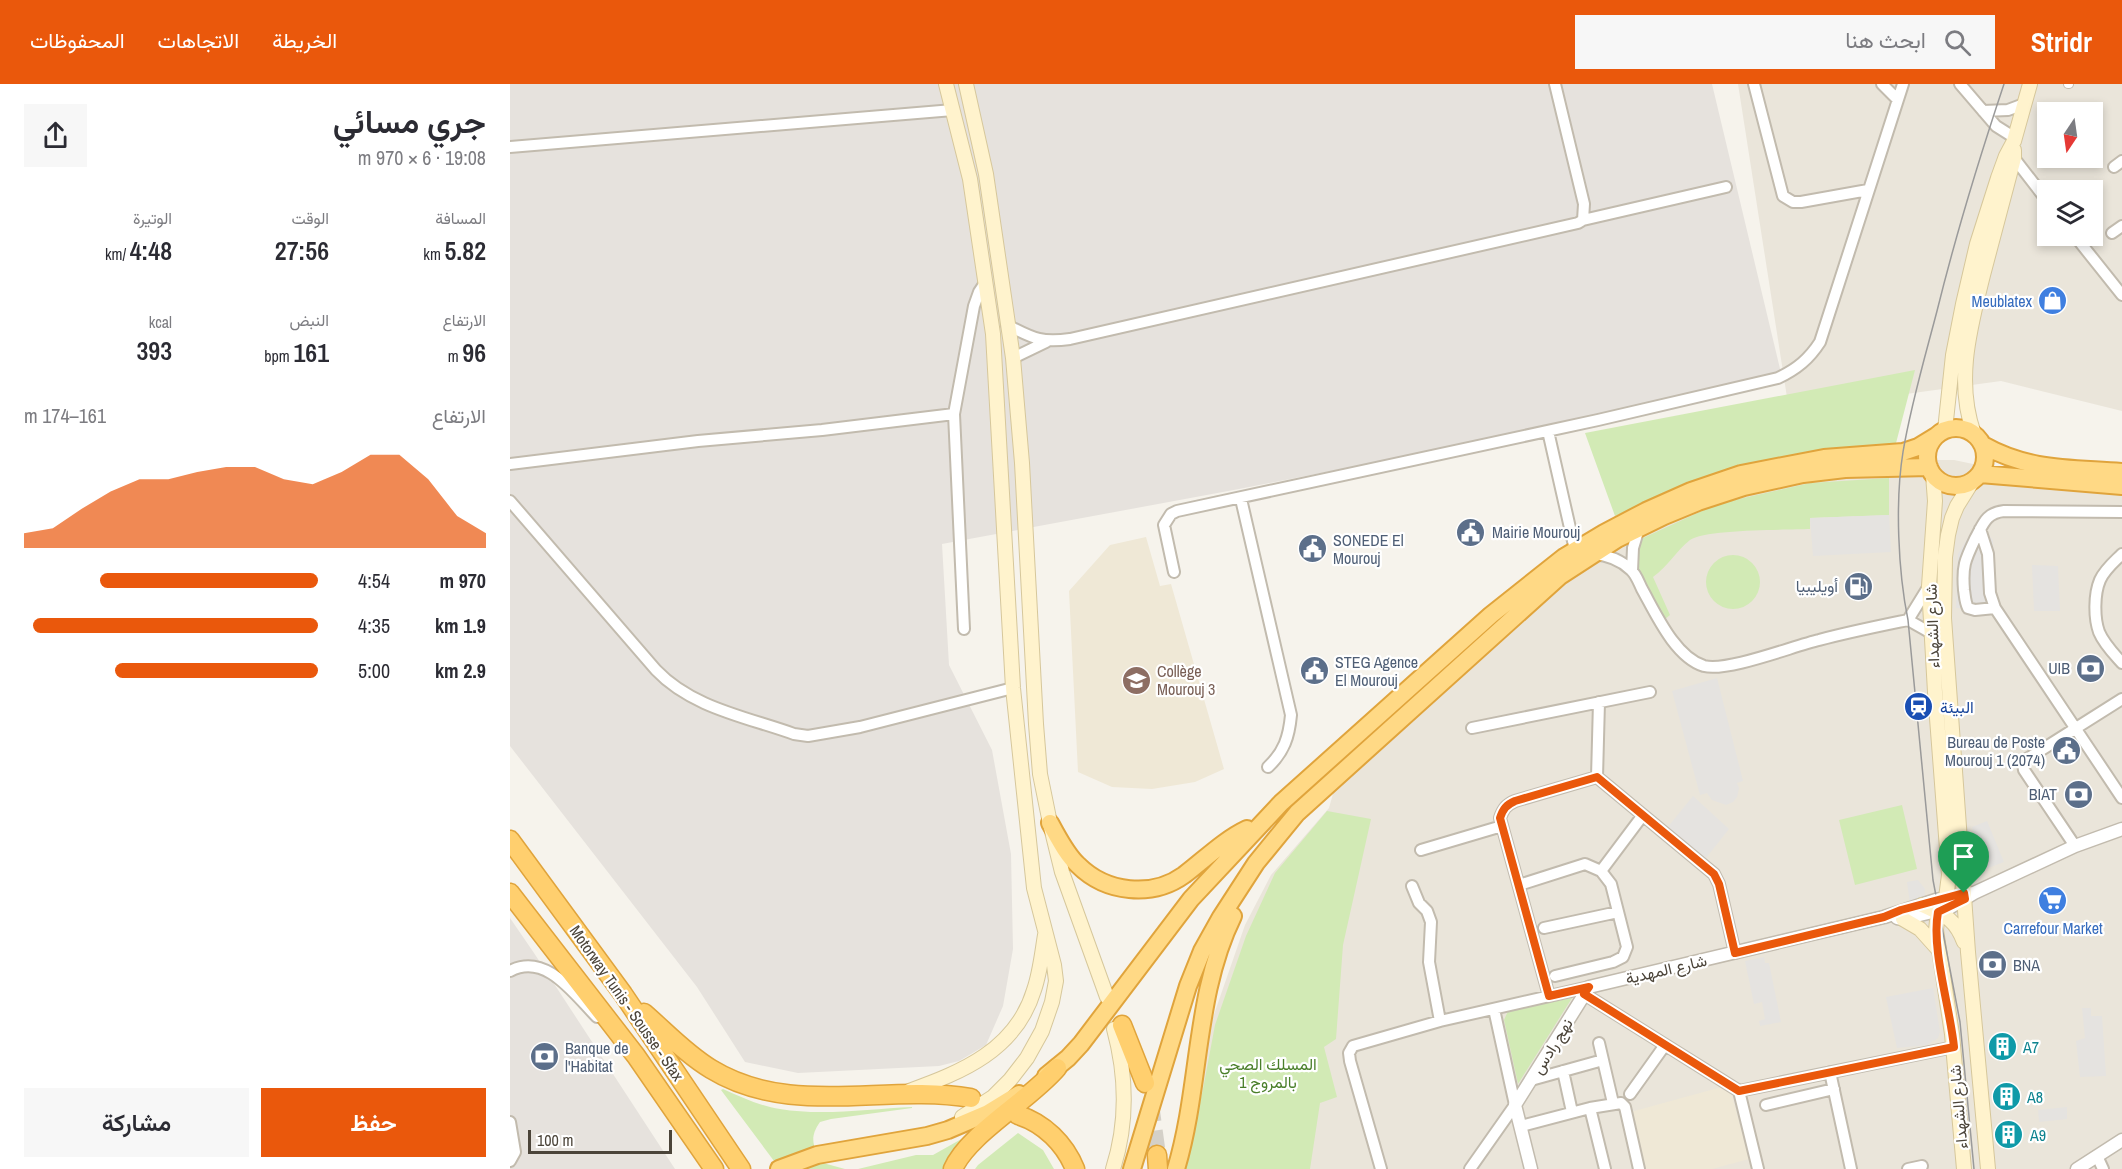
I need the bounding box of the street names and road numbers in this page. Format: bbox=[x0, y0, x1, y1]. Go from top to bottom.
street label: شارع الشهداء bbox=[1920, 583, 1945, 669]
street label: Motorway Tunis - Sousse - Sfax bbox=[565, 921, 689, 1086]
street label: شارع المهدية bbox=[1623, 949, 1709, 990]
street label: نهج رادس bbox=[1526, 1014, 1579, 1079]
street label: شارع الشهداء bbox=[1943, 1064, 1974, 1150]

